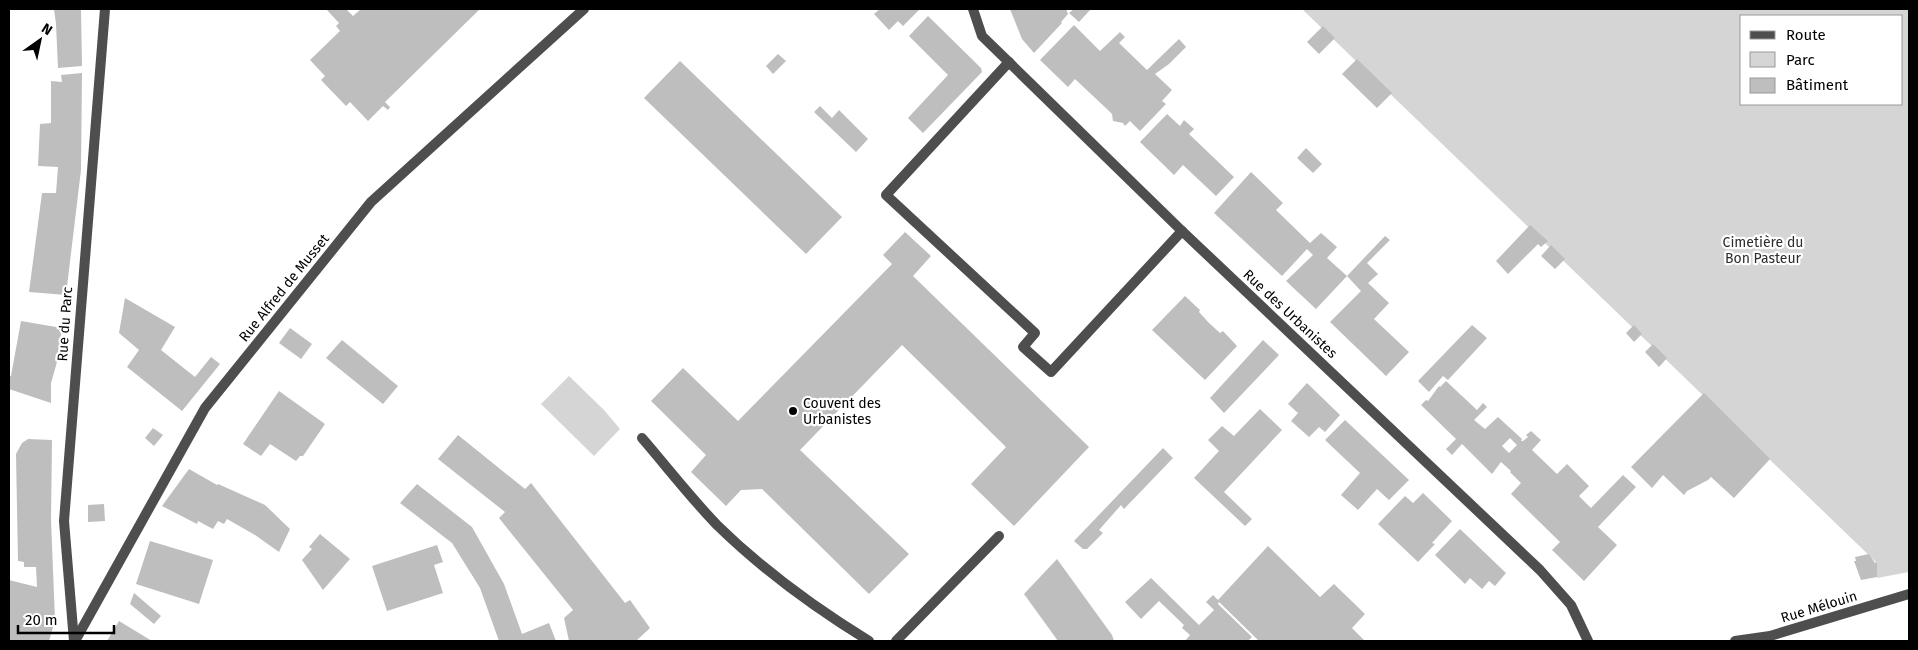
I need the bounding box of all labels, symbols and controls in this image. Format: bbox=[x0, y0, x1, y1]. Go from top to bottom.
north arrow bbox=[15, 15, 65, 65]
legend bbox=[1740, 15, 1903, 105]
text: N bbox=[38, 20, 55, 39]
text: Route bbox=[1786, 26, 1826, 44]
text: Parc bbox=[1786, 51, 1815, 69]
text: Bâtiment bbox=[1786, 76, 1849, 94]
street label: Rue Alfred de Musset bbox=[235, 230, 333, 345]
park label: Cimetière du Bon Pasteur bbox=[1723, 234, 1803, 267]
street label: Rue des Urbanistes bbox=[1239, 266, 1341, 362]
street label: Rue du Parc bbox=[54, 286, 76, 362]
place label: Couvent des Urbanistes bbox=[803, 395, 881, 428]
marker: Couvent des Urbanistes bbox=[787, 405, 799, 417]
street label: Rue Mélouin bbox=[1779, 587, 1859, 627]
scale bar bbox=[18, 602, 114, 634]
text: 20 m bbox=[25, 611, 58, 629]

